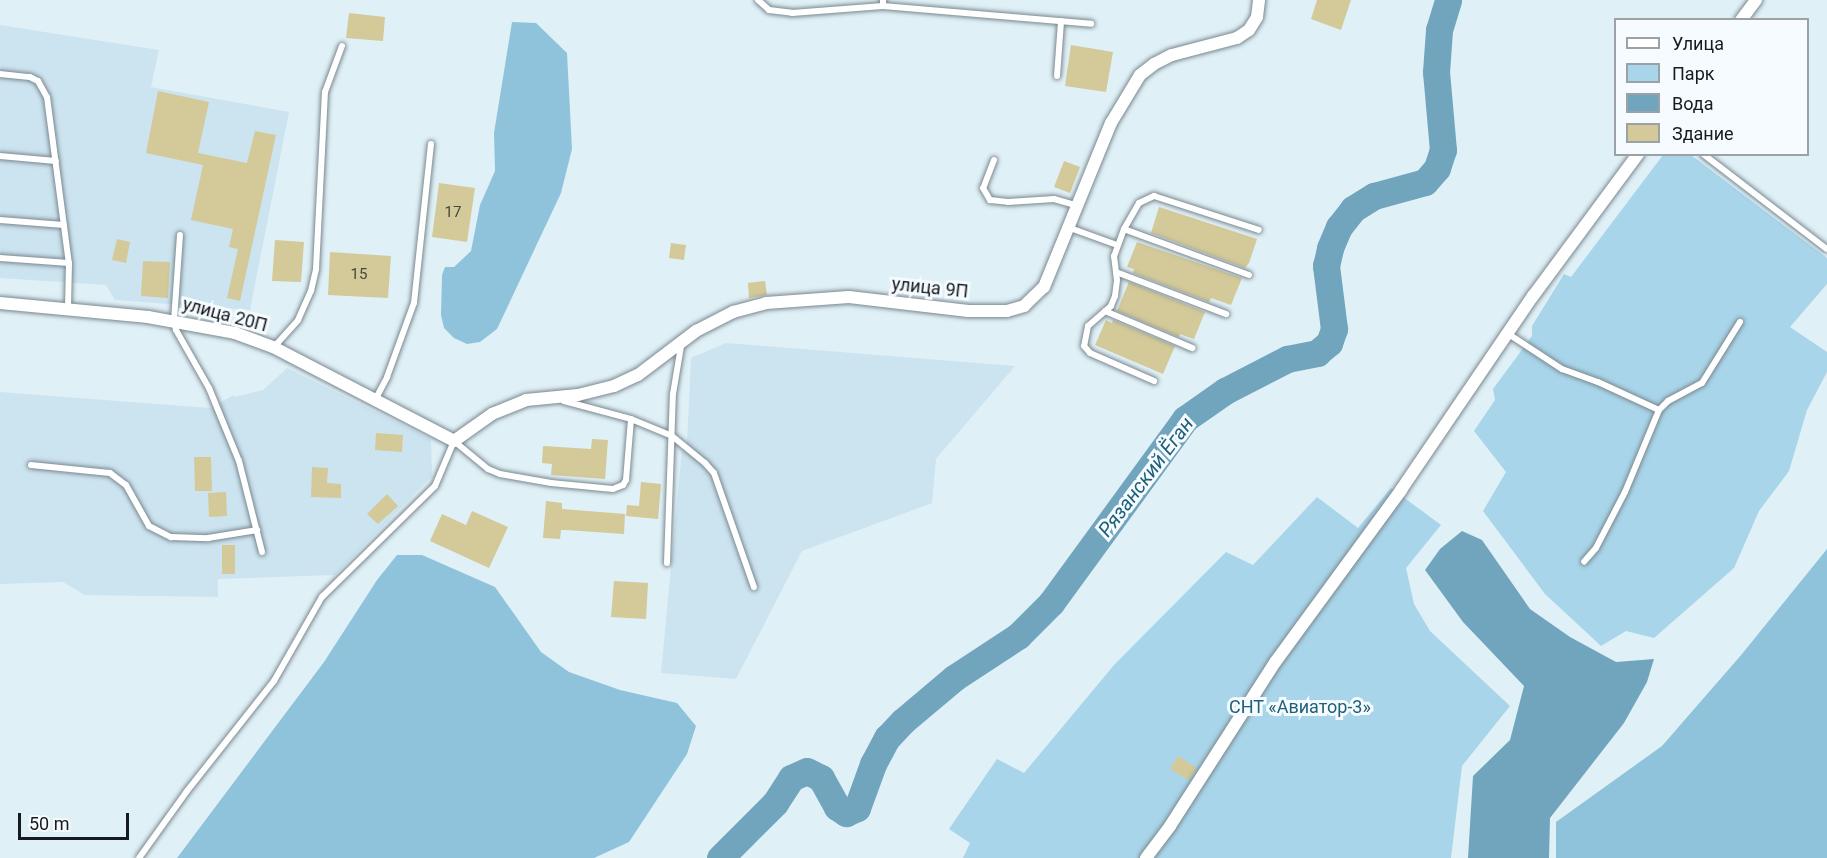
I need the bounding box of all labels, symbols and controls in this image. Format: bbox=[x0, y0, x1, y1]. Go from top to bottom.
legend bbox=[1614, 18, 1809, 156]
text: Улица bbox=[1672, 33, 1724, 54]
text: Парк bbox=[1672, 63, 1714, 84]
text: Вода bbox=[1672, 93, 1714, 114]
text: Здание bbox=[1672, 123, 1734, 144]
house number: 17 bbox=[445, 204, 461, 222]
house number: 15 bbox=[351, 266, 367, 284]
street label: улица 9П bbox=[891, 273, 969, 303]
street label: улица 20П bbox=[180, 293, 270, 337]
water label: Рязанский Ёган bbox=[1093, 413, 1199, 541]
park label: СНТ «Авиатор-3» bbox=[1229, 696, 1371, 718]
scale bar bbox=[21, 801, 132, 839]
text: 50 m bbox=[29, 813, 69, 834]

